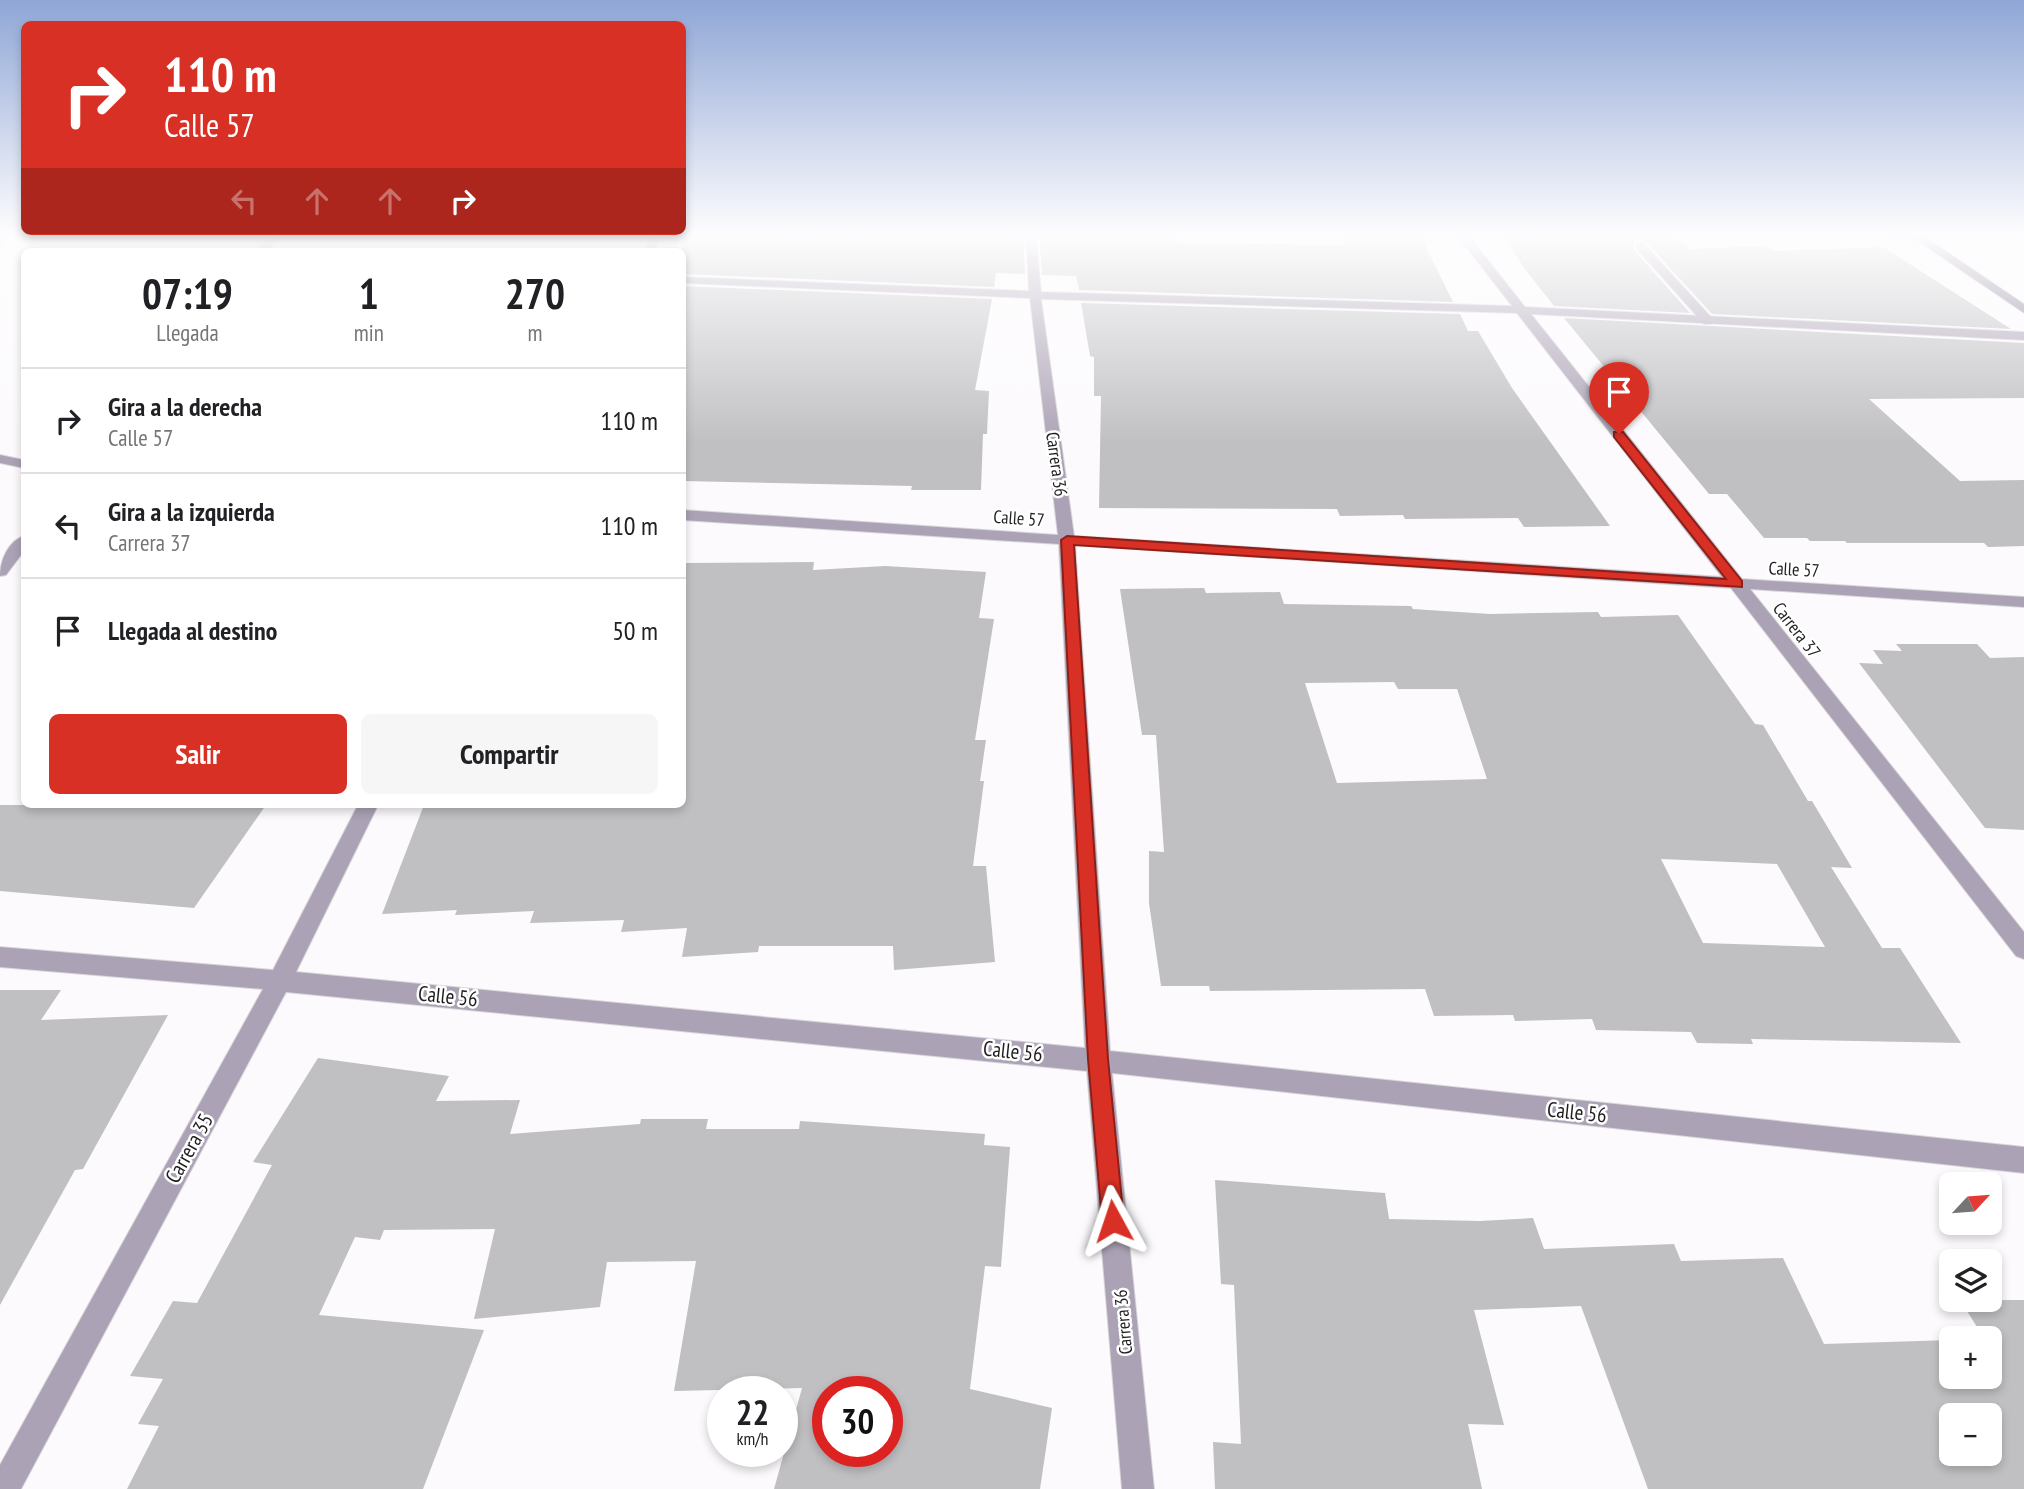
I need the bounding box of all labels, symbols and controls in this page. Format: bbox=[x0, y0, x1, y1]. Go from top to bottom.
text: 110 m bbox=[164, 42, 277, 106]
icon: right bbox=[49, 49, 140, 140]
text: Calle 57 bbox=[164, 104, 255, 146]
icon: left bbox=[225, 182, 263, 220]
icon: ahead bbox=[298, 182, 336, 220]
icon: ahead bbox=[371, 182, 409, 220]
icon: right bbox=[444, 182, 482, 220]
text: 07:19 bbox=[142, 266, 233, 321]
text: 1 bbox=[359, 266, 379, 321]
text: 270 bbox=[505, 266, 565, 321]
text: Llegada bbox=[156, 318, 219, 347]
text: min bbox=[354, 318, 384, 347]
text: m bbox=[527, 318, 542, 347]
pin bbox=[1589, 362, 1649, 434]
icon: arrive bbox=[1600, 373, 1638, 411]
text: Gira a la derecha bbox=[108, 390, 262, 423]
icon: right bbox=[49, 402, 87, 440]
text: 110 m bbox=[600, 404, 658, 437]
text: Calle 57 bbox=[108, 423, 173, 452]
street label: Carrera 36 bbox=[1041, 430, 1073, 498]
text: Gira a la izquierda bbox=[108, 495, 275, 528]
street label: Calle 57 bbox=[993, 505, 1045, 531]
icon: left bbox=[49, 507, 87, 545]
text: 110 m bbox=[600, 509, 658, 542]
text: Carrera 37 bbox=[108, 528, 191, 557]
street label: Calle 57 bbox=[1768, 556, 1820, 582]
street label: Carrera 37 bbox=[1768, 597, 1826, 663]
icon: arrive bbox=[49, 612, 87, 650]
text: Llegada al destino bbox=[108, 614, 277, 647]
text: 50 m bbox=[612, 614, 658, 647]
button: Salir bbox=[49, 714, 347, 794]
button: Compartir bbox=[361, 714, 658, 794]
street label: Calle 56 bbox=[417, 979, 479, 1013]
street label: Calle 56 bbox=[982, 1034, 1044, 1068]
street label: Calle 56 bbox=[1546, 1095, 1608, 1129]
street label: Carrera 35 bbox=[159, 1108, 219, 1188]
north arrow bbox=[1939, 1172, 2002, 1236]
map controls bbox=[1939, 1172, 2002, 1466]
position arrow bbox=[1076, 1184, 1150, 1258]
button: layers bbox=[1939, 1249, 2002, 1312]
street label: Carrera 36 bbox=[1109, 1289, 1137, 1355]
button: + bbox=[1939, 1326, 2002, 1389]
speed limit sign: 30 bbox=[812, 1376, 903, 1467]
text: 22 bbox=[736, 1389, 769, 1435]
button: − bbox=[1939, 1403, 2002, 1466]
text: km/h bbox=[737, 1427, 768, 1450]

